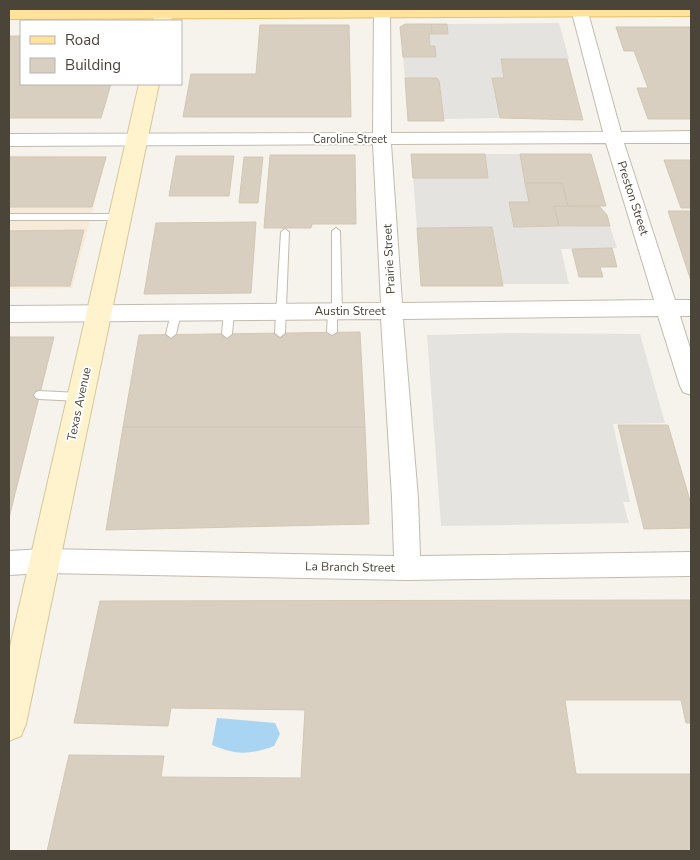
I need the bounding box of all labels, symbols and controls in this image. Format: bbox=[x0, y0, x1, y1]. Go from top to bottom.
legend bbox=[20, 20, 182, 85]
text: Road bbox=[65, 30, 100, 50]
text: Building bbox=[65, 55, 121, 75]
street label: Caroline Street bbox=[313, 132, 387, 147]
street label: Preston Street bbox=[613, 159, 653, 238]
street label: Prairie Street bbox=[379, 223, 399, 294]
street label: Austin Street bbox=[315, 303, 386, 319]
street label: Texas Avenue bbox=[63, 366, 95, 442]
street label: La Branch Street bbox=[305, 558, 396, 576]

